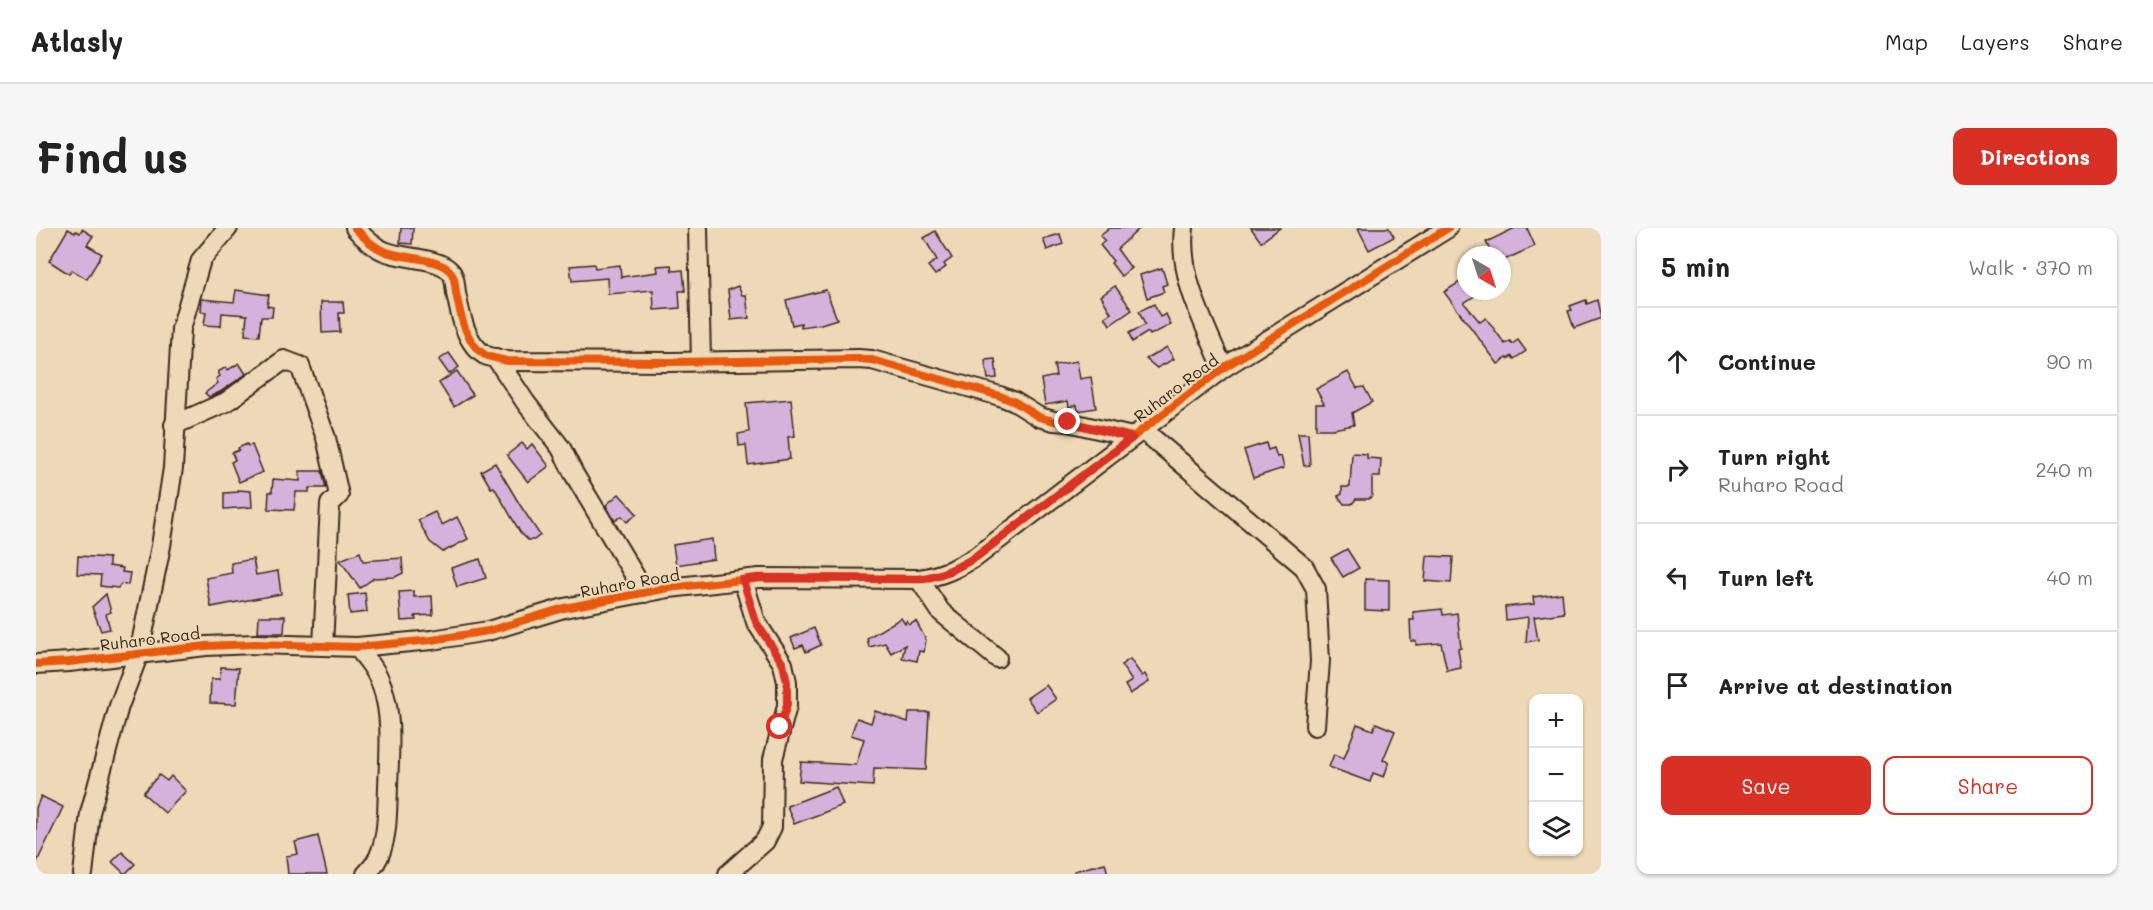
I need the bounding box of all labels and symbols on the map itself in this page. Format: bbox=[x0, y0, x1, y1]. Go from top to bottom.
north arrow bbox=[1457, 246, 1511, 300]
street label: Ruharo Road bbox=[1129, 349, 1222, 426]
route end bbox=[1054, 408, 1080, 434]
street label: Ruharo Road bbox=[579, 563, 681, 602]
street label: Ruharo Road bbox=[99, 622, 201, 655]
route start bbox=[766, 713, 792, 739]

